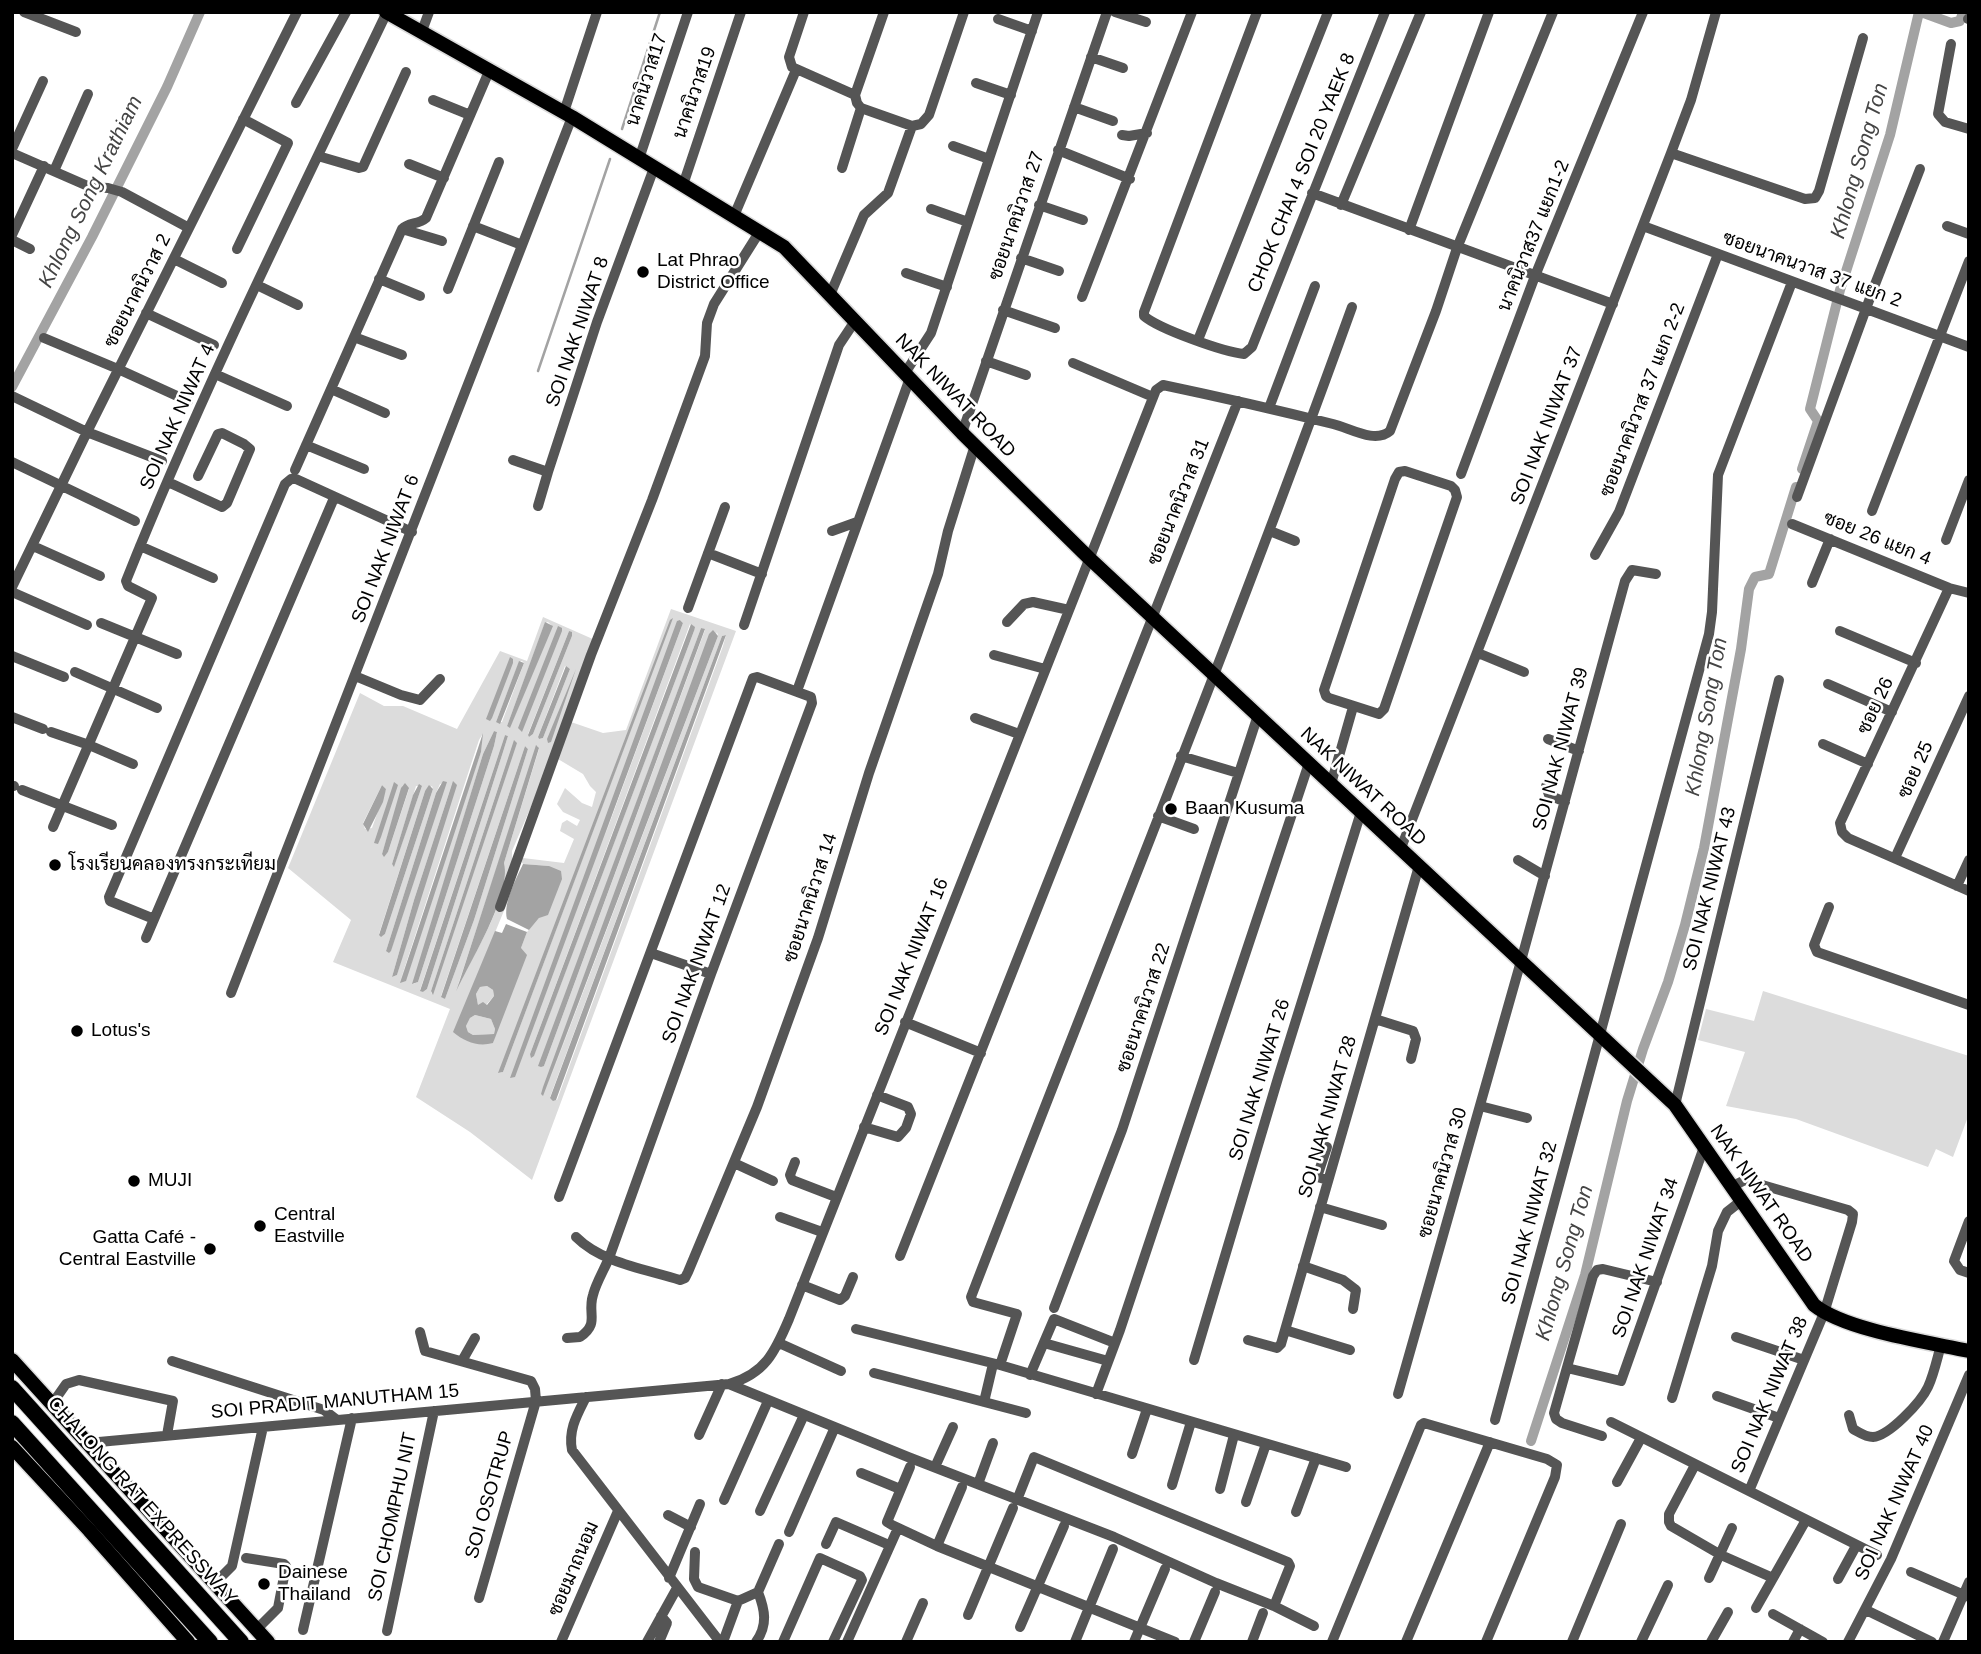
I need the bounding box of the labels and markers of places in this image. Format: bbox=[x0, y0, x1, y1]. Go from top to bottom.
place label: Lat Phrao District Office bbox=[657, 250, 770, 294]
marker: Lat Phrao District Office bbox=[635, 264, 651, 280]
place label: Baan Kusuma bbox=[1185, 798, 1304, 820]
marker: Baan Kusuma bbox=[1163, 801, 1179, 817]
place label: โรงเรียนคลองทรงกระเทียม bbox=[69, 854, 276, 876]
marker: โรงเรียนคลองทรงกระเทียม bbox=[47, 857, 63, 873]
place label: Lotus's bbox=[91, 1020, 151, 1042]
marker: Lotus's bbox=[69, 1023, 85, 1039]
place label: MUJI bbox=[148, 1170, 192, 1192]
marker: MUJI bbox=[126, 1173, 142, 1189]
place label: Central Eastville bbox=[274, 1204, 345, 1248]
marker: Central Eastville bbox=[252, 1218, 268, 1234]
place label: Gatta Café - Central Eastville bbox=[59, 1227, 196, 1271]
marker: Gatta Café - Central Eastville bbox=[202, 1241, 218, 1257]
place label: Dainese Thailand bbox=[278, 1562, 351, 1606]
marker: Dainese Thailand bbox=[256, 1576, 272, 1592]

